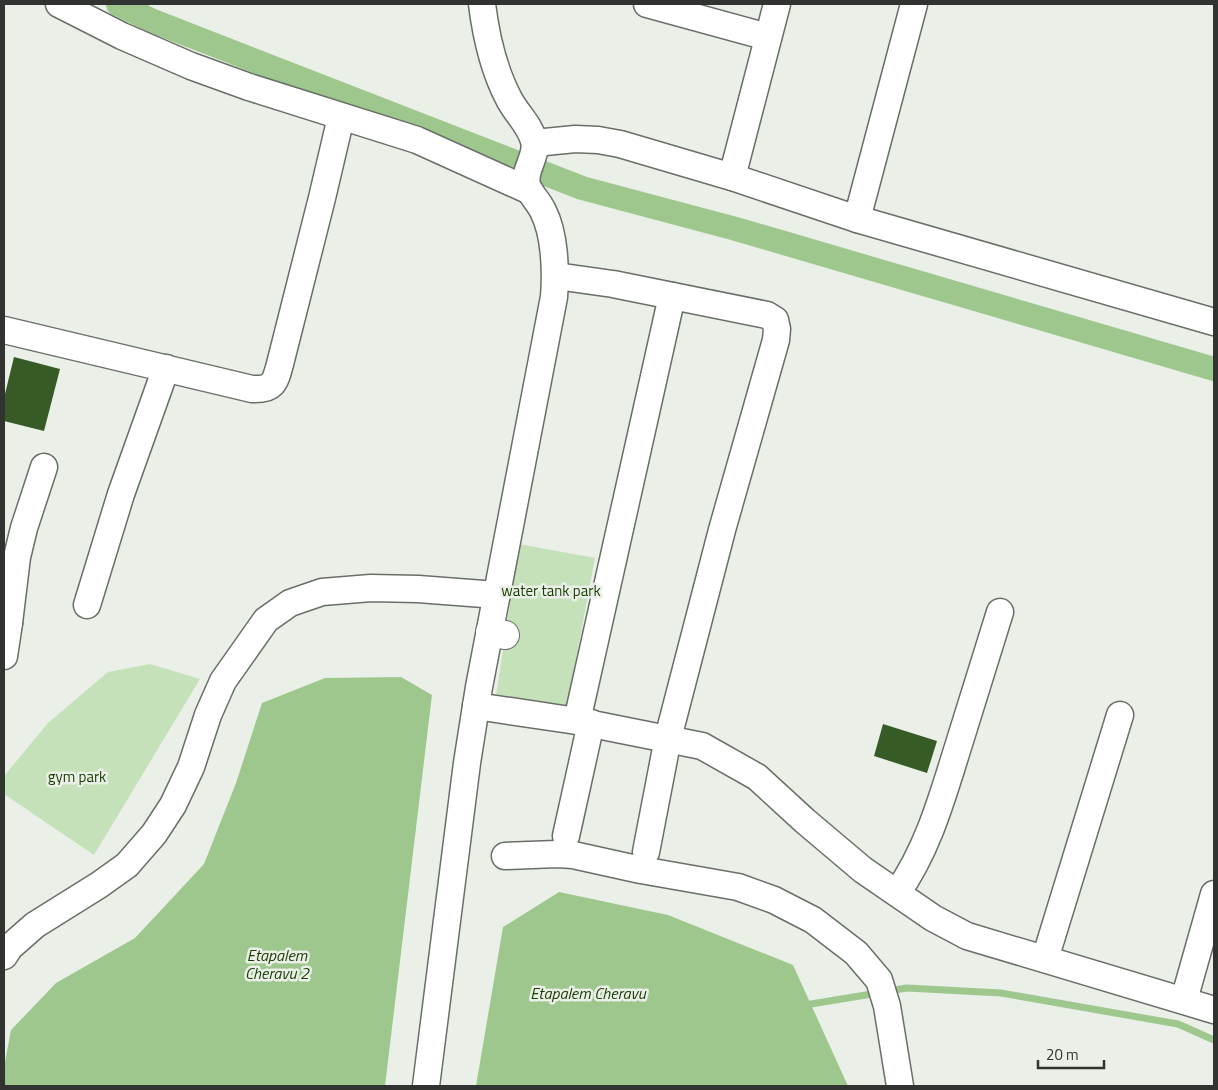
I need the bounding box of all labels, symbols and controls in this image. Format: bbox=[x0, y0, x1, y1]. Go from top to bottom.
park label: water tank park bbox=[501, 579, 601, 602]
park label: gym park bbox=[48, 765, 106, 788]
water label: Etapalem Cheravu 2 bbox=[245, 943, 310, 985]
water label: Etapalem Cheravu bbox=[530, 981, 647, 1005]
scale bar bbox=[1038, 1038, 1104, 1070]
text: 20 m bbox=[1046, 1043, 1079, 1066]

